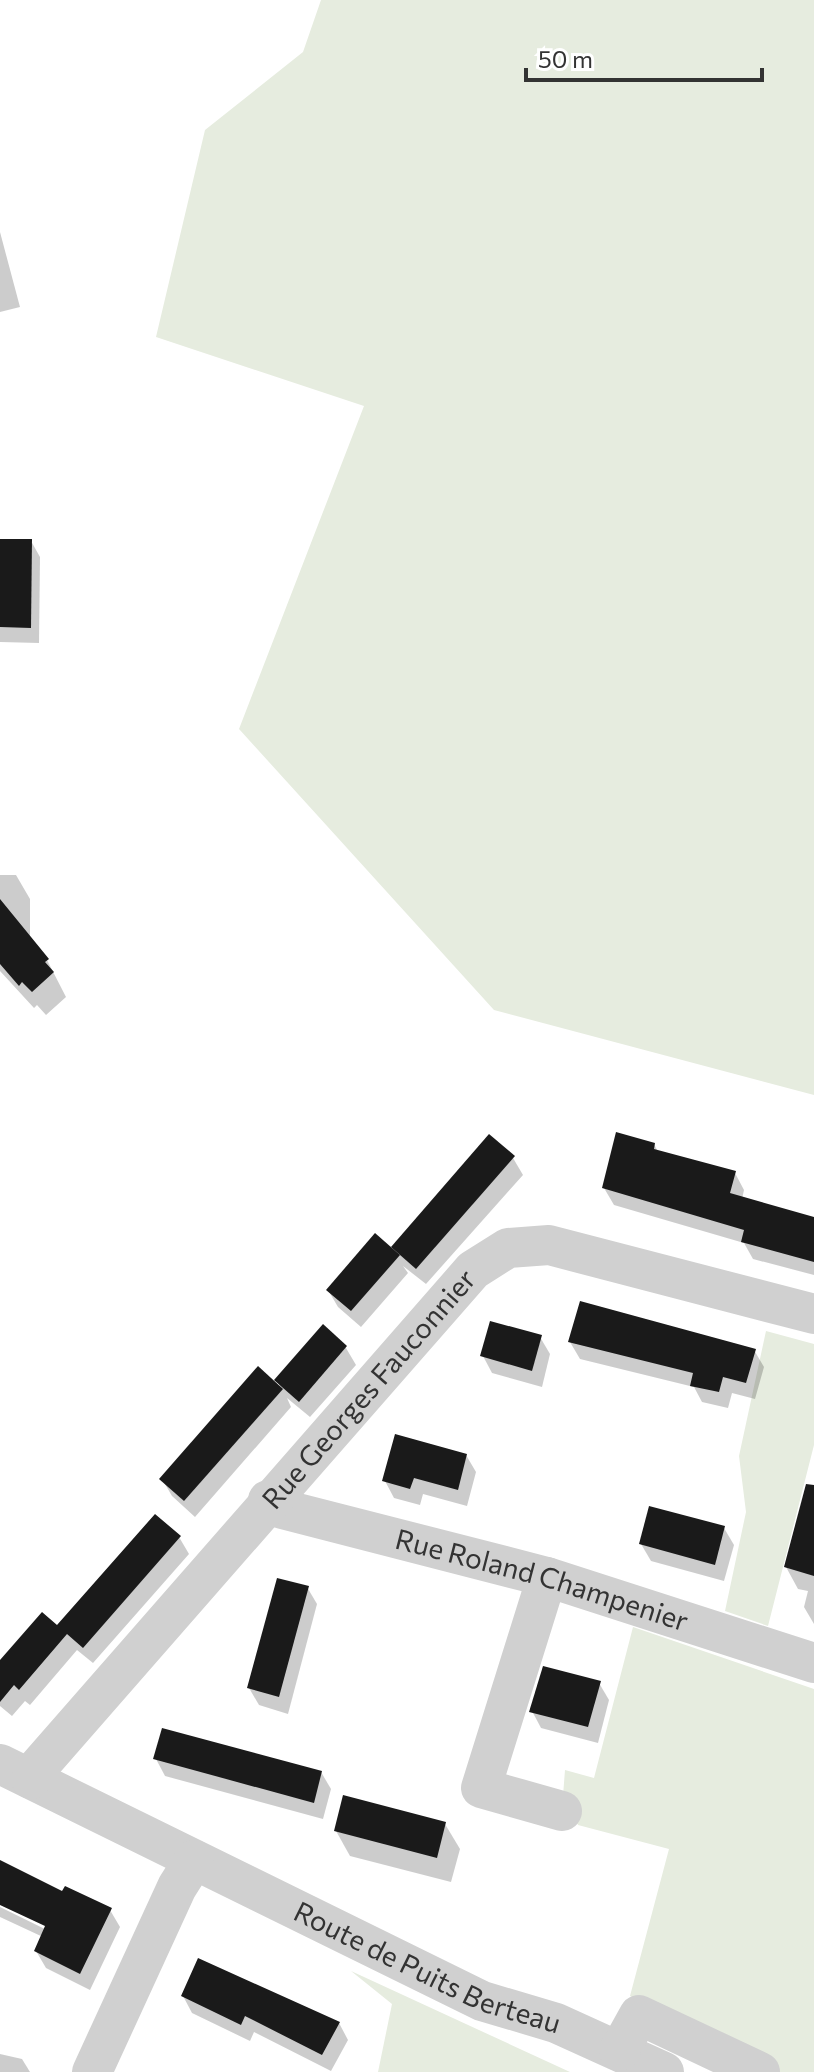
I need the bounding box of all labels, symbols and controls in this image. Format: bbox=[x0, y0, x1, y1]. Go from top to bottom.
scale bar bbox=[526, 32, 762, 82]
text: 50 m bbox=[538, 44, 593, 73]
street label: Rue Georges Fauconnier bbox=[254, 1262, 482, 1515]
street label: Rue Roland Champenier bbox=[392, 1521, 693, 1637]
street label: Route de Puits Berteau bbox=[289, 1893, 565, 2039]

